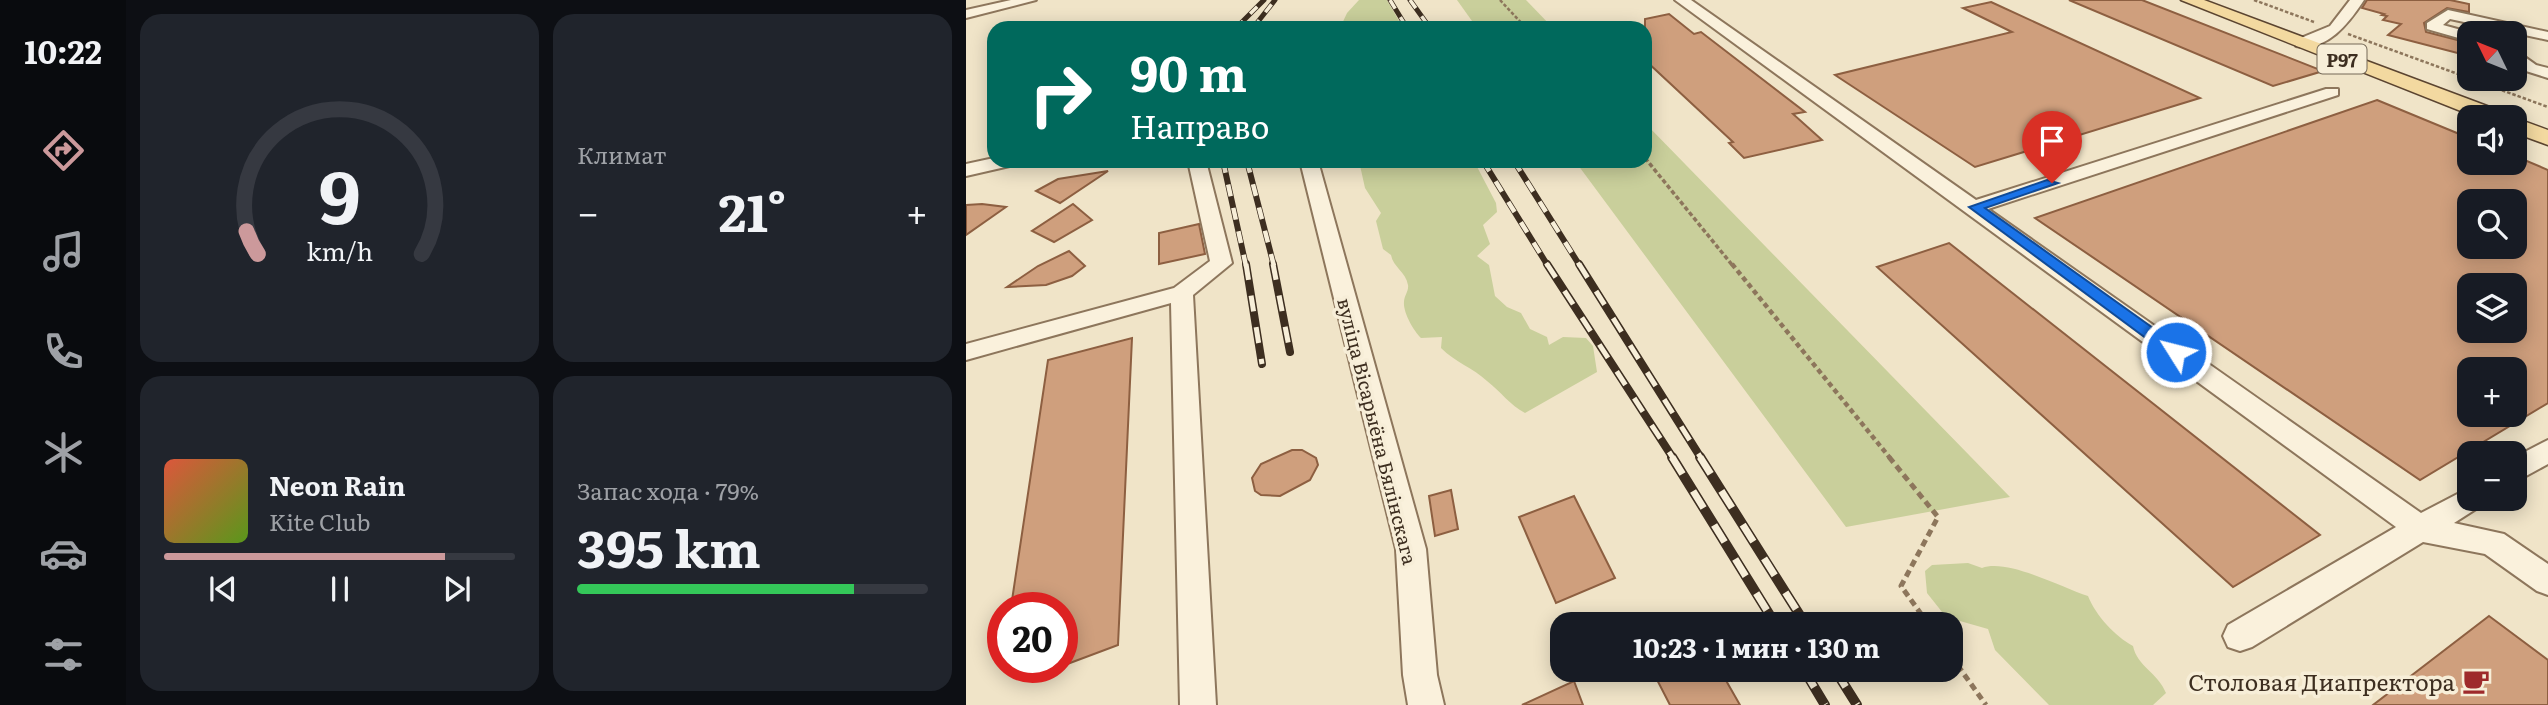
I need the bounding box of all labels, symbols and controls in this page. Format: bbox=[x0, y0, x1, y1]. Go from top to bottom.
north arrow bbox=[2457, 21, 2527, 91]
map controls bbox=[2457, 21, 2527, 511]
text: 10:22 bbox=[24, 26, 102, 74]
text: 90 m bbox=[1130, 34, 1247, 107]
road number: Р97 bbox=[2318, 44, 2366, 74]
icon: right bbox=[1015, 49, 1106, 140]
text: Направо bbox=[1130, 101, 1270, 149]
button: sound bbox=[2457, 105, 2527, 175]
pin bbox=[2022, 111, 2082, 183]
icon: arrive bbox=[2033, 122, 2071, 160]
icon: directions bbox=[39, 126, 88, 175]
text: Климат bbox=[577, 137, 667, 171]
text: 9 bbox=[319, 138, 360, 246]
text: 21° bbox=[719, 171, 786, 248]
text: − bbox=[577, 182, 599, 239]
text: + bbox=[906, 182, 928, 239]
button: search bbox=[2457, 189, 2527, 259]
icon: music bbox=[39, 227, 88, 276]
text: km/h bbox=[306, 232, 373, 269]
button: layers bbox=[2457, 273, 2527, 343]
street label: вуліца Вісарыёна Бялінскага bbox=[1331, 295, 1425, 568]
position arrow bbox=[2139, 315, 2213, 389]
icon: phone bbox=[39, 327, 88, 376]
button: + bbox=[2457, 357, 2527, 427]
icon: climate bbox=[39, 428, 88, 477]
button: − bbox=[2457, 441, 2527, 511]
text: Neon Rain bbox=[269, 465, 406, 504]
text: Запас хода · 79% bbox=[577, 473, 759, 507]
text: Kite Club bbox=[269, 504, 370, 538]
text: 395 km bbox=[577, 507, 761, 584]
icon: car bbox=[39, 529, 88, 578]
icon: previous bbox=[204, 570, 242, 608]
icon: pause bbox=[321, 570, 359, 608]
icon: next bbox=[438, 570, 476, 608]
speed limit sign: 20 bbox=[987, 592, 1078, 683]
text: 10:23 · 1 мин · 130 m bbox=[1633, 627, 1880, 666]
icon: filters bbox=[39, 630, 88, 679]
place label: Столовая Диапректора bbox=[2188, 664, 2456, 698]
cafe icon: Столовая Диапректора bbox=[2461, 666, 2491, 696]

